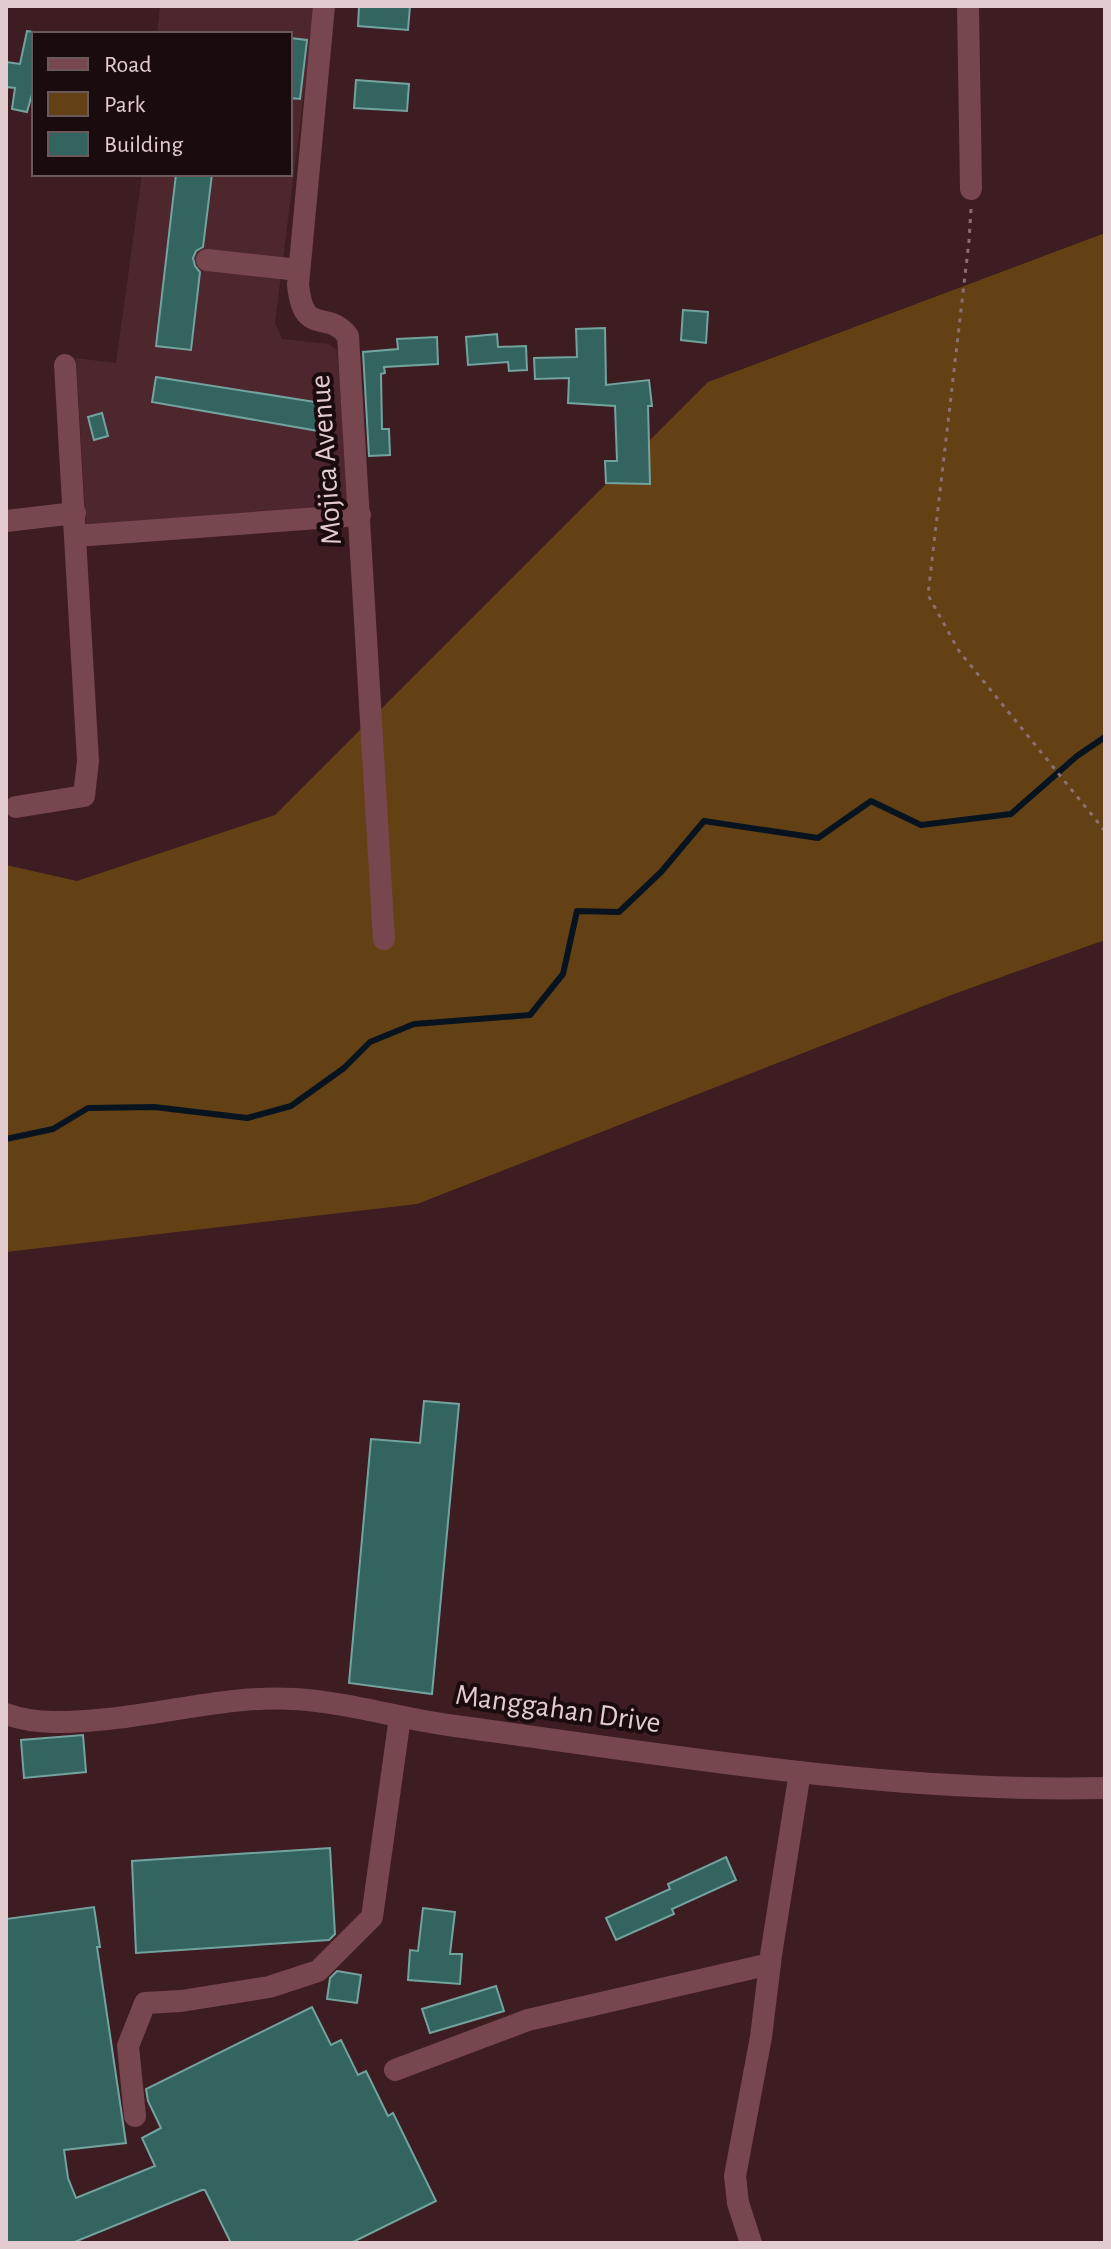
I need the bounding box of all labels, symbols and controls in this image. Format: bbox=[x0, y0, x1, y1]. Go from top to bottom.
legend bbox=[32, 32, 292, 176]
text: Road bbox=[104, 53, 152, 77]
text: Park bbox=[104, 93, 145, 117]
text: Building bbox=[104, 133, 183, 157]
street label: Mojica Avenue bbox=[305, 374, 347, 546]
street label: Manggahan Drive bbox=[453, 1680, 663, 1738]

